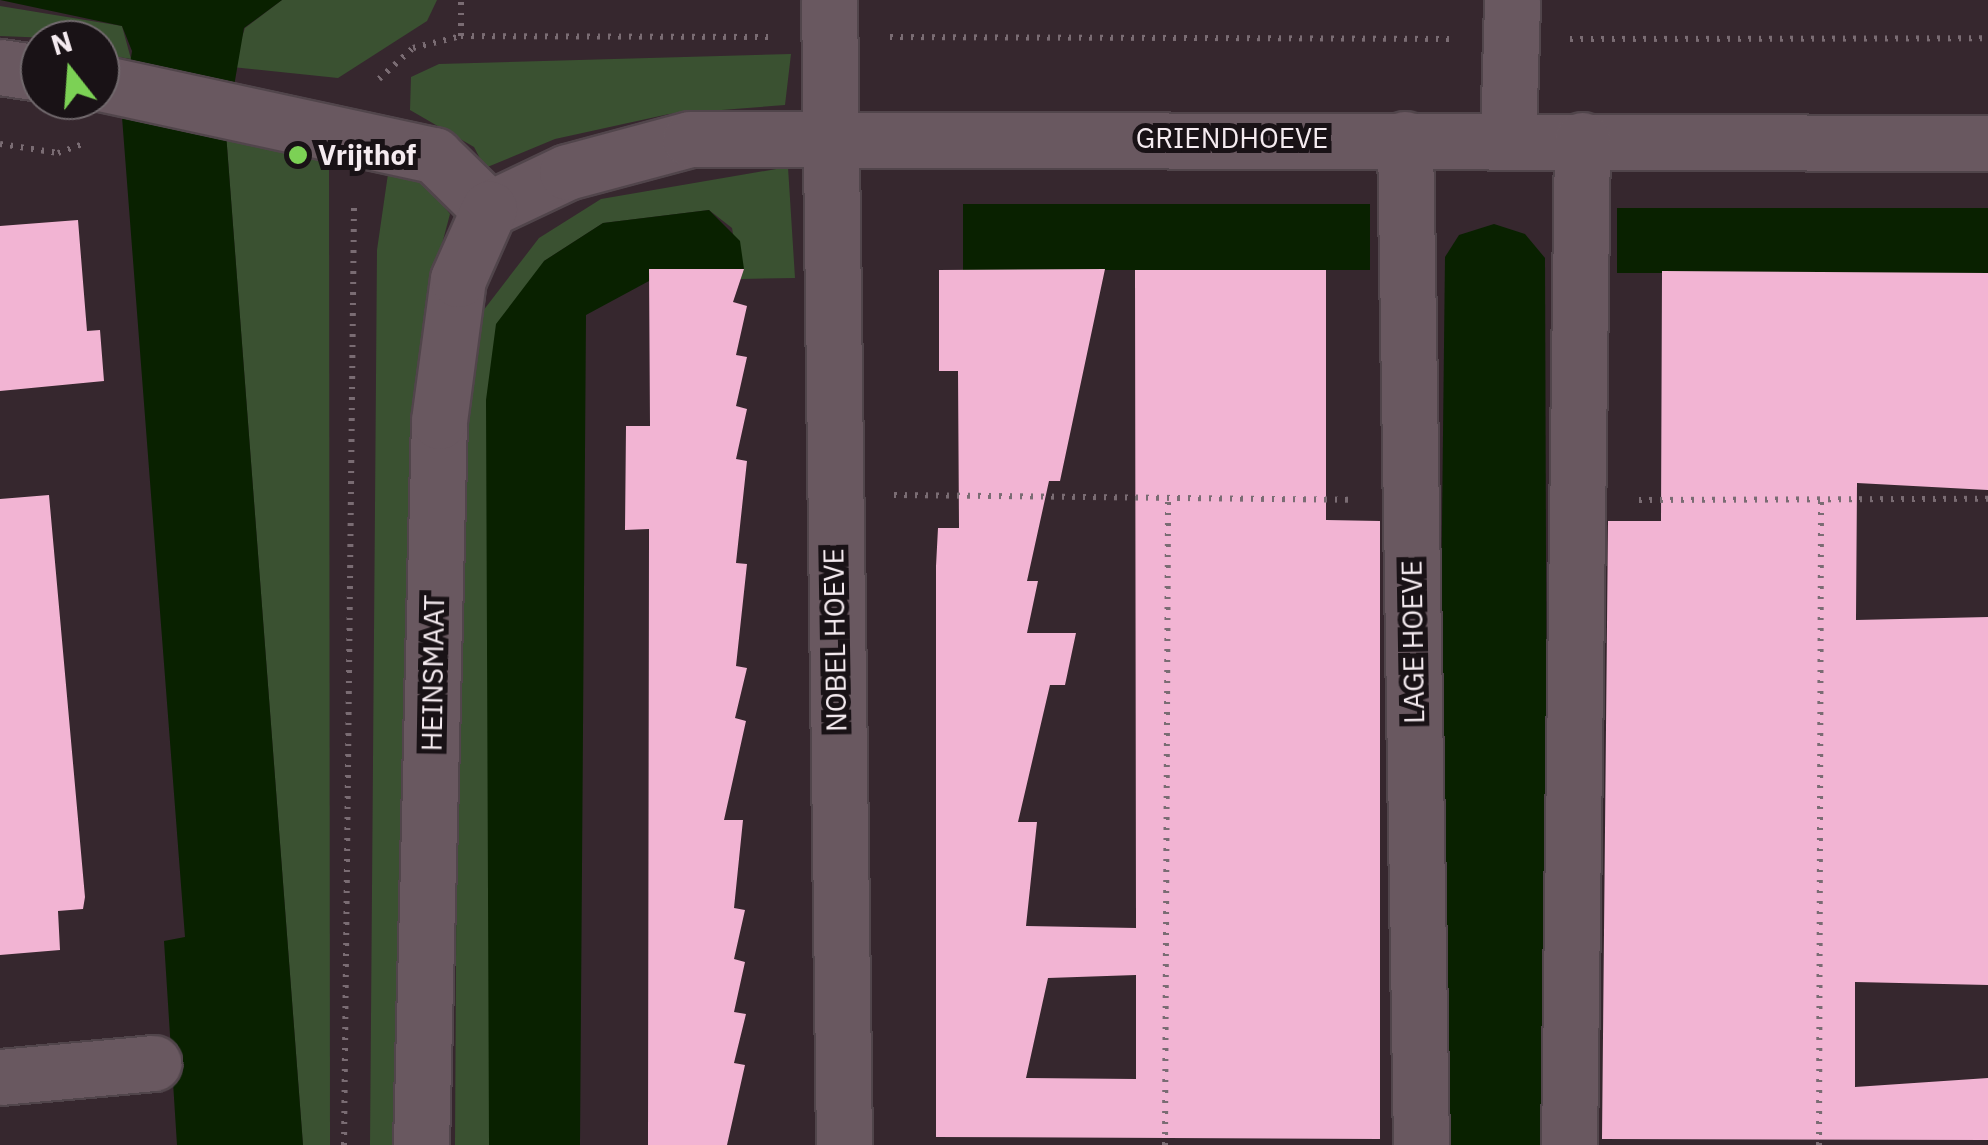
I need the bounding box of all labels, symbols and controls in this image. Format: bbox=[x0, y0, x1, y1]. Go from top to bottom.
north arrow bbox=[20, 20, 120, 120]
text: N bbox=[47, 22, 77, 63]
street label: GRIENDHOEVE bbox=[1136, 121, 1328, 155]
place label: Vrijthof bbox=[318, 138, 416, 172]
marker: Vrijthof bbox=[287, 144, 309, 166]
street label: NOBEL HOEVE bbox=[817, 548, 853, 732]
street label: LAGE HOEVE bbox=[1395, 560, 1431, 724]
street label: HEINSMAAT bbox=[415, 594, 451, 752]

